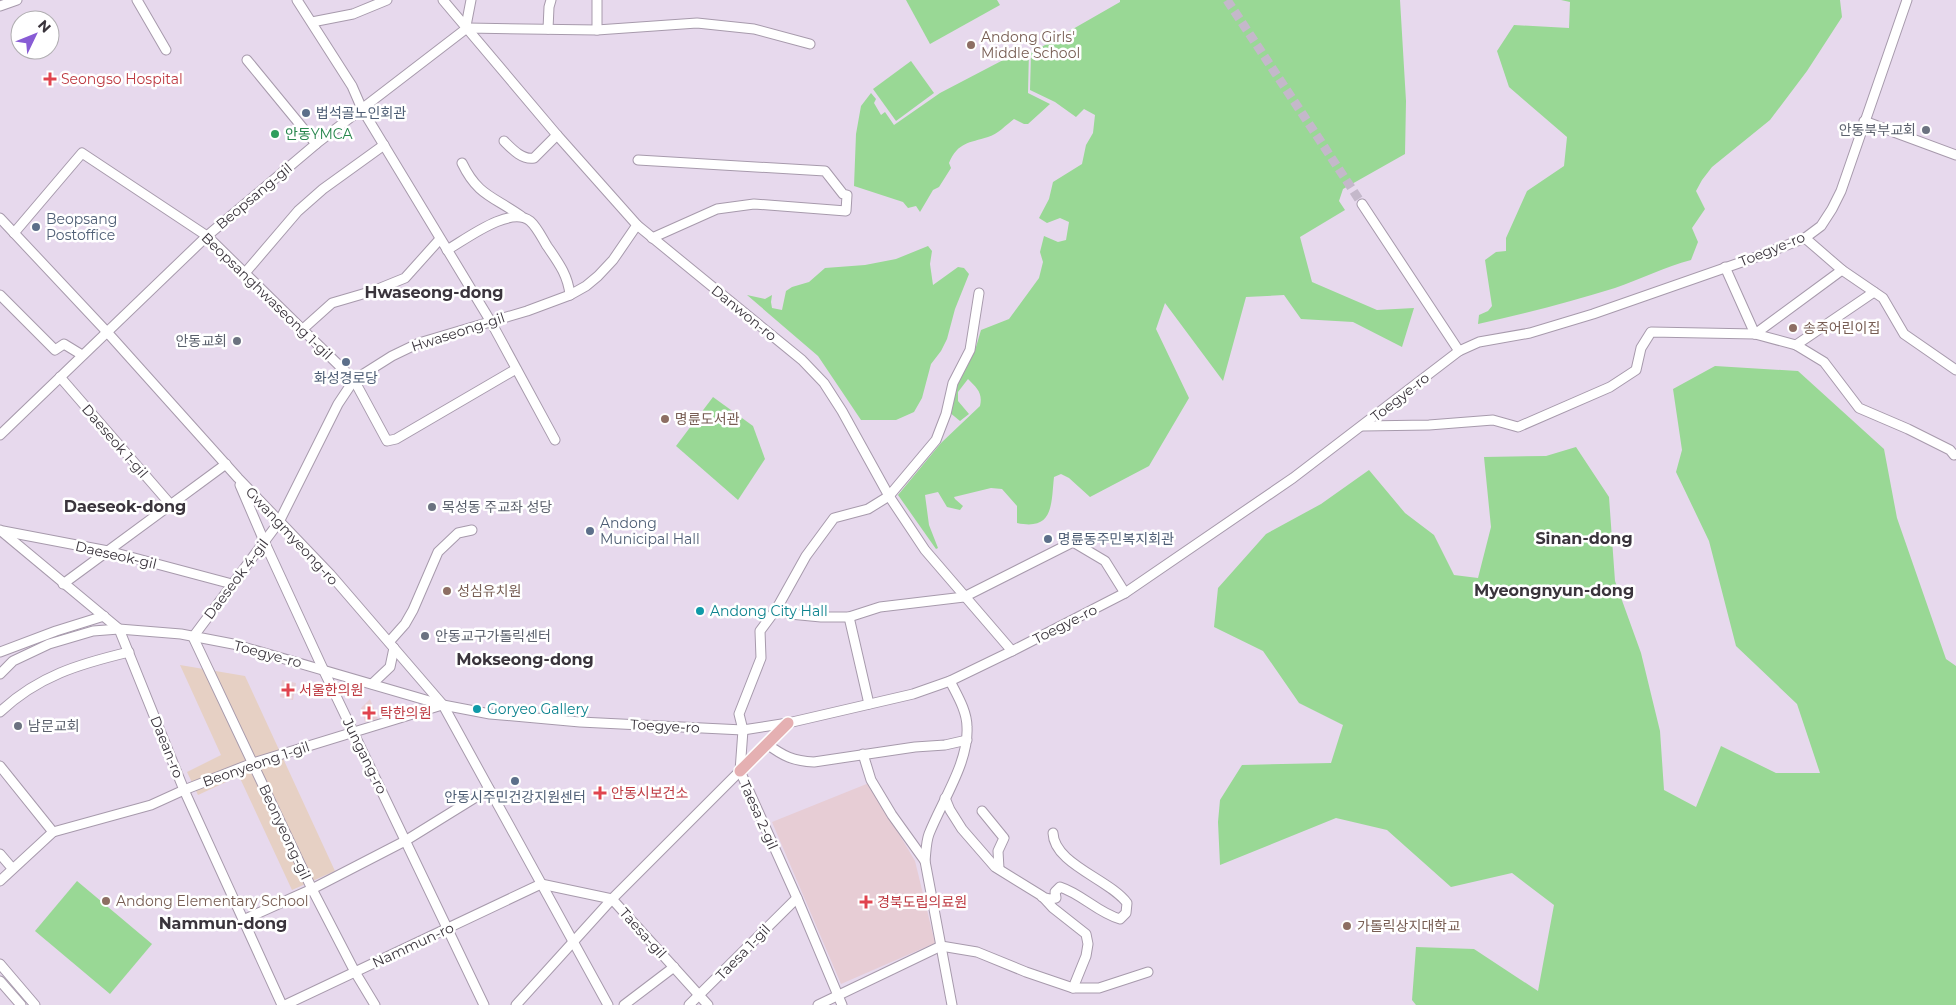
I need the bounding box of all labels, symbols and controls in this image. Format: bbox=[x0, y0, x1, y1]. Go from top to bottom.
north arrow bbox=[10, 10, 60, 60]
text: N bbox=[34, 16, 55, 36]
place label: Andong Girls' Middle School bbox=[981, 28, 1080, 62]
marker: Andong Girls' Middle School bbox=[965, 39, 977, 51]
place label: Seongso Hospital bbox=[61, 70, 183, 88]
marker: Seongso Hospital bbox=[43, 72, 57, 86]
place label: 법석골노인회관 bbox=[316, 104, 406, 122]
marker: 법석골노인회관 bbox=[300, 107, 312, 119]
place label: 안동북부교회 bbox=[1839, 121, 1916, 139]
marker: 안동북부교회 bbox=[1920, 124, 1932, 136]
place label: 안동YMCA bbox=[285, 125, 353, 143]
marker: 안동YMCA bbox=[269, 128, 281, 140]
street label: Beopsang-gil bbox=[212, 159, 296, 233]
place label: Beopsang Postoffice bbox=[46, 210, 117, 244]
marker: Beopsang Postoffice bbox=[30, 221, 42, 233]
street label: Toegye-ro bbox=[1736, 228, 1808, 270]
street label: Beopsanghwaseong 1-gil bbox=[198, 229, 336, 363]
street label: Danwon-ro bbox=[708, 281, 781, 345]
district label: Hwaseong-dong bbox=[364, 283, 504, 302]
street label: Hwaseong-gil bbox=[409, 308, 507, 356]
place label: 송죽어린이집 bbox=[1803, 319, 1880, 337]
marker: 송죽어린이집 bbox=[1787, 322, 1799, 334]
place label: 안동교회 bbox=[175, 332, 227, 350]
marker: 안동교회 bbox=[231, 335, 243, 347]
marker: 화성경로당 bbox=[340, 356, 352, 368]
street label: Toegye-ro bbox=[1367, 368, 1433, 426]
place label: 화성경로당 bbox=[314, 369, 378, 387]
street label: Daeseok 1-gil bbox=[78, 400, 152, 482]
place label: 명륜도서관 bbox=[675, 410, 740, 428]
marker: 명륜도서관 bbox=[659, 413, 671, 425]
street label: Gwangmyeong-ro bbox=[242, 483, 342, 589]
district label: Daeseok-dong bbox=[64, 497, 186, 516]
place label: 목성동 주교좌 성당 bbox=[442, 498, 552, 516]
marker: 목성동 주교좌 성당 bbox=[426, 501, 438, 513]
place label: Andong Municipal Hall bbox=[600, 514, 700, 548]
marker: Andong Municipal Hall bbox=[584, 525, 596, 537]
district label: Sinan-dong bbox=[1535, 529, 1633, 548]
place label: 명륜동주민복지회관 bbox=[1058, 530, 1174, 548]
marker: 명륜동주민복지회관 bbox=[1042, 533, 1054, 545]
street label: Daeseok 4-gil bbox=[200, 535, 272, 623]
street label: Daeseok-gil bbox=[74, 537, 158, 573]
district label: Myeongnyun-dong bbox=[1474, 581, 1634, 600]
place label: 성심유치원 bbox=[457, 582, 521, 600]
marker: 성심유치원 bbox=[441, 585, 453, 597]
street label: Toegye-ro bbox=[1030, 600, 1100, 648]
place label: Andong City Hall bbox=[710, 602, 828, 620]
marker: Andong City Hall bbox=[694, 605, 706, 617]
place label: 안동교구가톨릭센터 bbox=[435, 627, 551, 645]
marker: 안동교구가톨릭센터 bbox=[419, 630, 431, 642]
street label: Toegye-ro bbox=[232, 636, 304, 672]
district label: Mokseong-dong bbox=[456, 650, 594, 669]
place label: 서울한의원 bbox=[299, 681, 363, 699]
marker: 서울한의원 bbox=[281, 683, 295, 697]
place label: Goryeo Gallery bbox=[487, 700, 589, 718]
marker: Goryeo Gallery bbox=[471, 703, 483, 715]
place label: 탁한의원 bbox=[380, 704, 432, 722]
marker: 탁한의원 bbox=[362, 706, 376, 720]
street label: Daean-ro bbox=[146, 713, 188, 781]
street label: Jungang-ro bbox=[338, 714, 391, 797]
street label: Toegye-ro bbox=[630, 715, 700, 737]
place label: 남문교회 bbox=[28, 717, 80, 735]
marker: 남문교회 bbox=[12, 720, 24, 732]
street label: Beonyeong 1-gil bbox=[200, 737, 312, 791]
marker: 안동시주민건강지원센터 bbox=[509, 775, 521, 787]
street label: Taesa 2-gil bbox=[736, 778, 782, 852]
street label: Beonyeong-gil bbox=[255, 781, 315, 883]
place label: 안동시보건소 bbox=[611, 784, 688, 802]
marker: 안동시보건소 bbox=[593, 786, 607, 800]
place label: 안동시주민건강지원센터 bbox=[444, 788, 586, 806]
place label: Andong Elementary School bbox=[116, 892, 308, 910]
place label: 경북도립의료원 bbox=[877, 893, 967, 911]
marker: Andong Elementary School bbox=[100, 895, 112, 907]
marker: 경북도립의료원 bbox=[859, 895, 873, 909]
street label: Taesa-gil bbox=[616, 904, 670, 962]
district label: Nammun-dong bbox=[159, 914, 287, 933]
place label: 가톨릭상지대학교 bbox=[1357, 917, 1460, 935]
street label: Nammun-ro bbox=[369, 918, 457, 972]
street label: Taesa 1-gil bbox=[712, 920, 774, 984]
marker: 가톨릭상지대학교 bbox=[1341, 920, 1353, 932]

